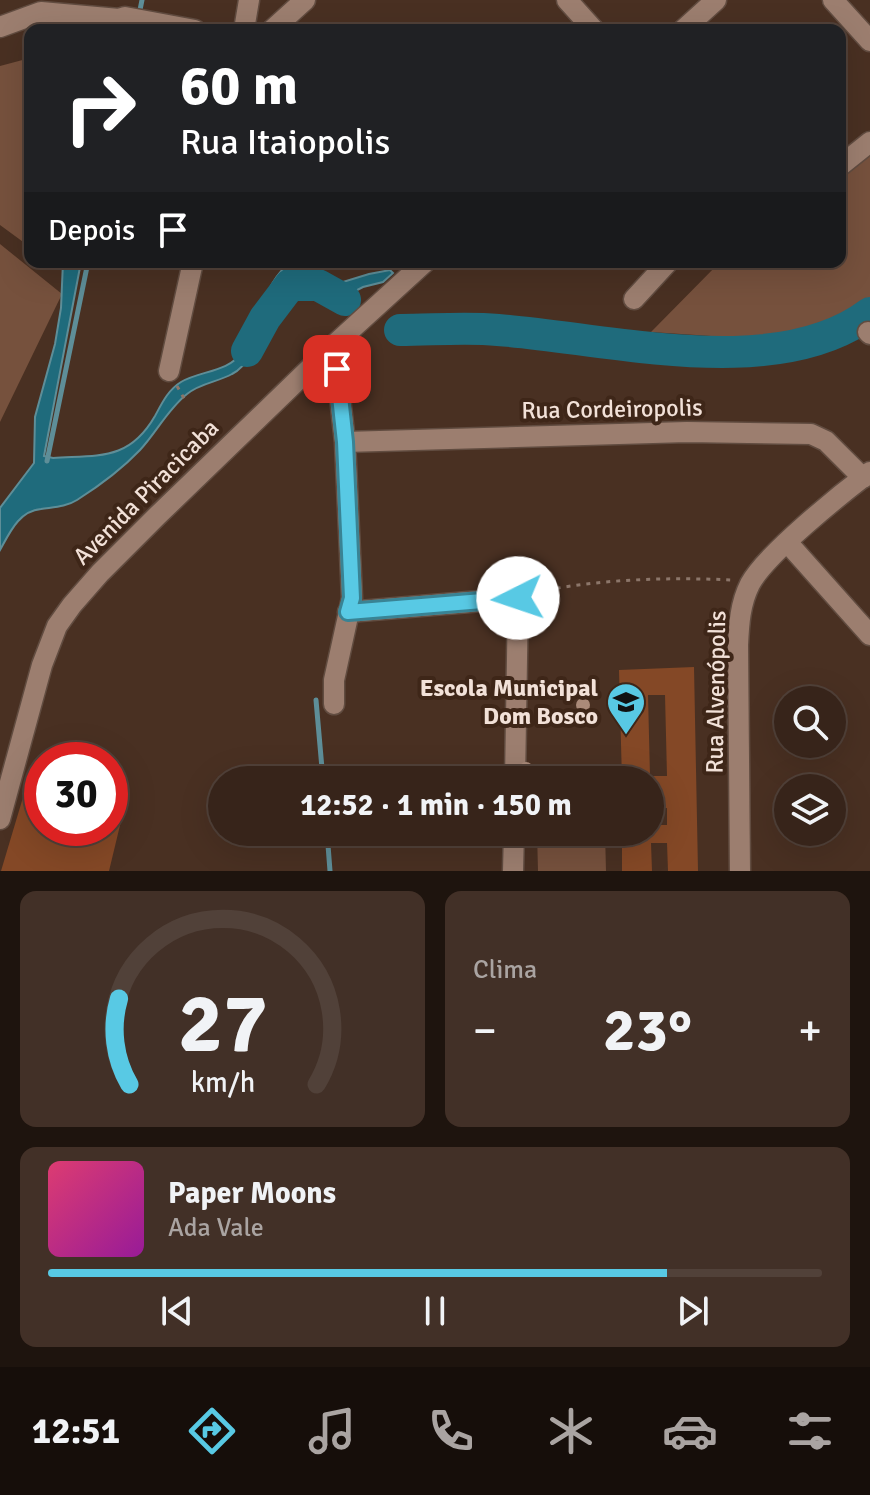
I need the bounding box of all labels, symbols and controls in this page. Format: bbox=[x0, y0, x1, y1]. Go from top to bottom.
text: 60 m bbox=[180, 51, 298, 120]
icon: right bbox=[48, 56, 152, 160]
text: Rua Itaiopolis bbox=[180, 120, 390, 165]
icon: arrive bbox=[151, 208, 195, 252]
text: Depois bbox=[48, 212, 135, 249]
pin bbox=[303, 335, 371, 403]
icon: arrive bbox=[315, 347, 359, 391]
street label: Rua Cordeiropolis bbox=[521, 392, 703, 426]
street label: Avenida Piracicaba bbox=[67, 413, 225, 571]
position arrow bbox=[476, 556, 560, 640]
street label: Rua Alvenópolis bbox=[700, 610, 732, 774]
place label: Escola Municipal Dom Bosco bbox=[420, 673, 598, 731]
school or university icon: Escola Municipal Dom Bosco bbox=[605, 681, 647, 736]
map controls bbox=[774, 686, 846, 846]
button: search bbox=[774, 686, 846, 758]
speed limit sign: 30 bbox=[24, 742, 128, 846]
button: layers bbox=[774, 774, 846, 846]
text: 12:52 · 1 min · 150 m bbox=[300, 787, 572, 824]
text: Clima bbox=[473, 954, 537, 986]
text: 27 bbox=[178, 973, 267, 1075]
text: 23° bbox=[603, 994, 692, 1068]
text: − bbox=[473, 1004, 497, 1058]
text: + bbox=[798, 1004, 822, 1058]
text: km/h bbox=[190, 1065, 255, 1100]
text: Paper Moons bbox=[168, 1175, 336, 1212]
text: Ada Vale bbox=[168, 1212, 264, 1244]
icon: previous bbox=[155, 1289, 199, 1333]
icon: pause bbox=[413, 1289, 457, 1333]
icon: next bbox=[671, 1289, 715, 1333]
icon: directions bbox=[184, 1403, 240, 1459]
icon: music bbox=[304, 1403, 360, 1459]
icon: phone bbox=[423, 1403, 479, 1459]
icon: climate bbox=[543, 1403, 599, 1459]
icon: car bbox=[662, 1403, 718, 1459]
icon: filters bbox=[782, 1403, 838, 1459]
text: 12:51 bbox=[32, 1409, 120, 1454]

